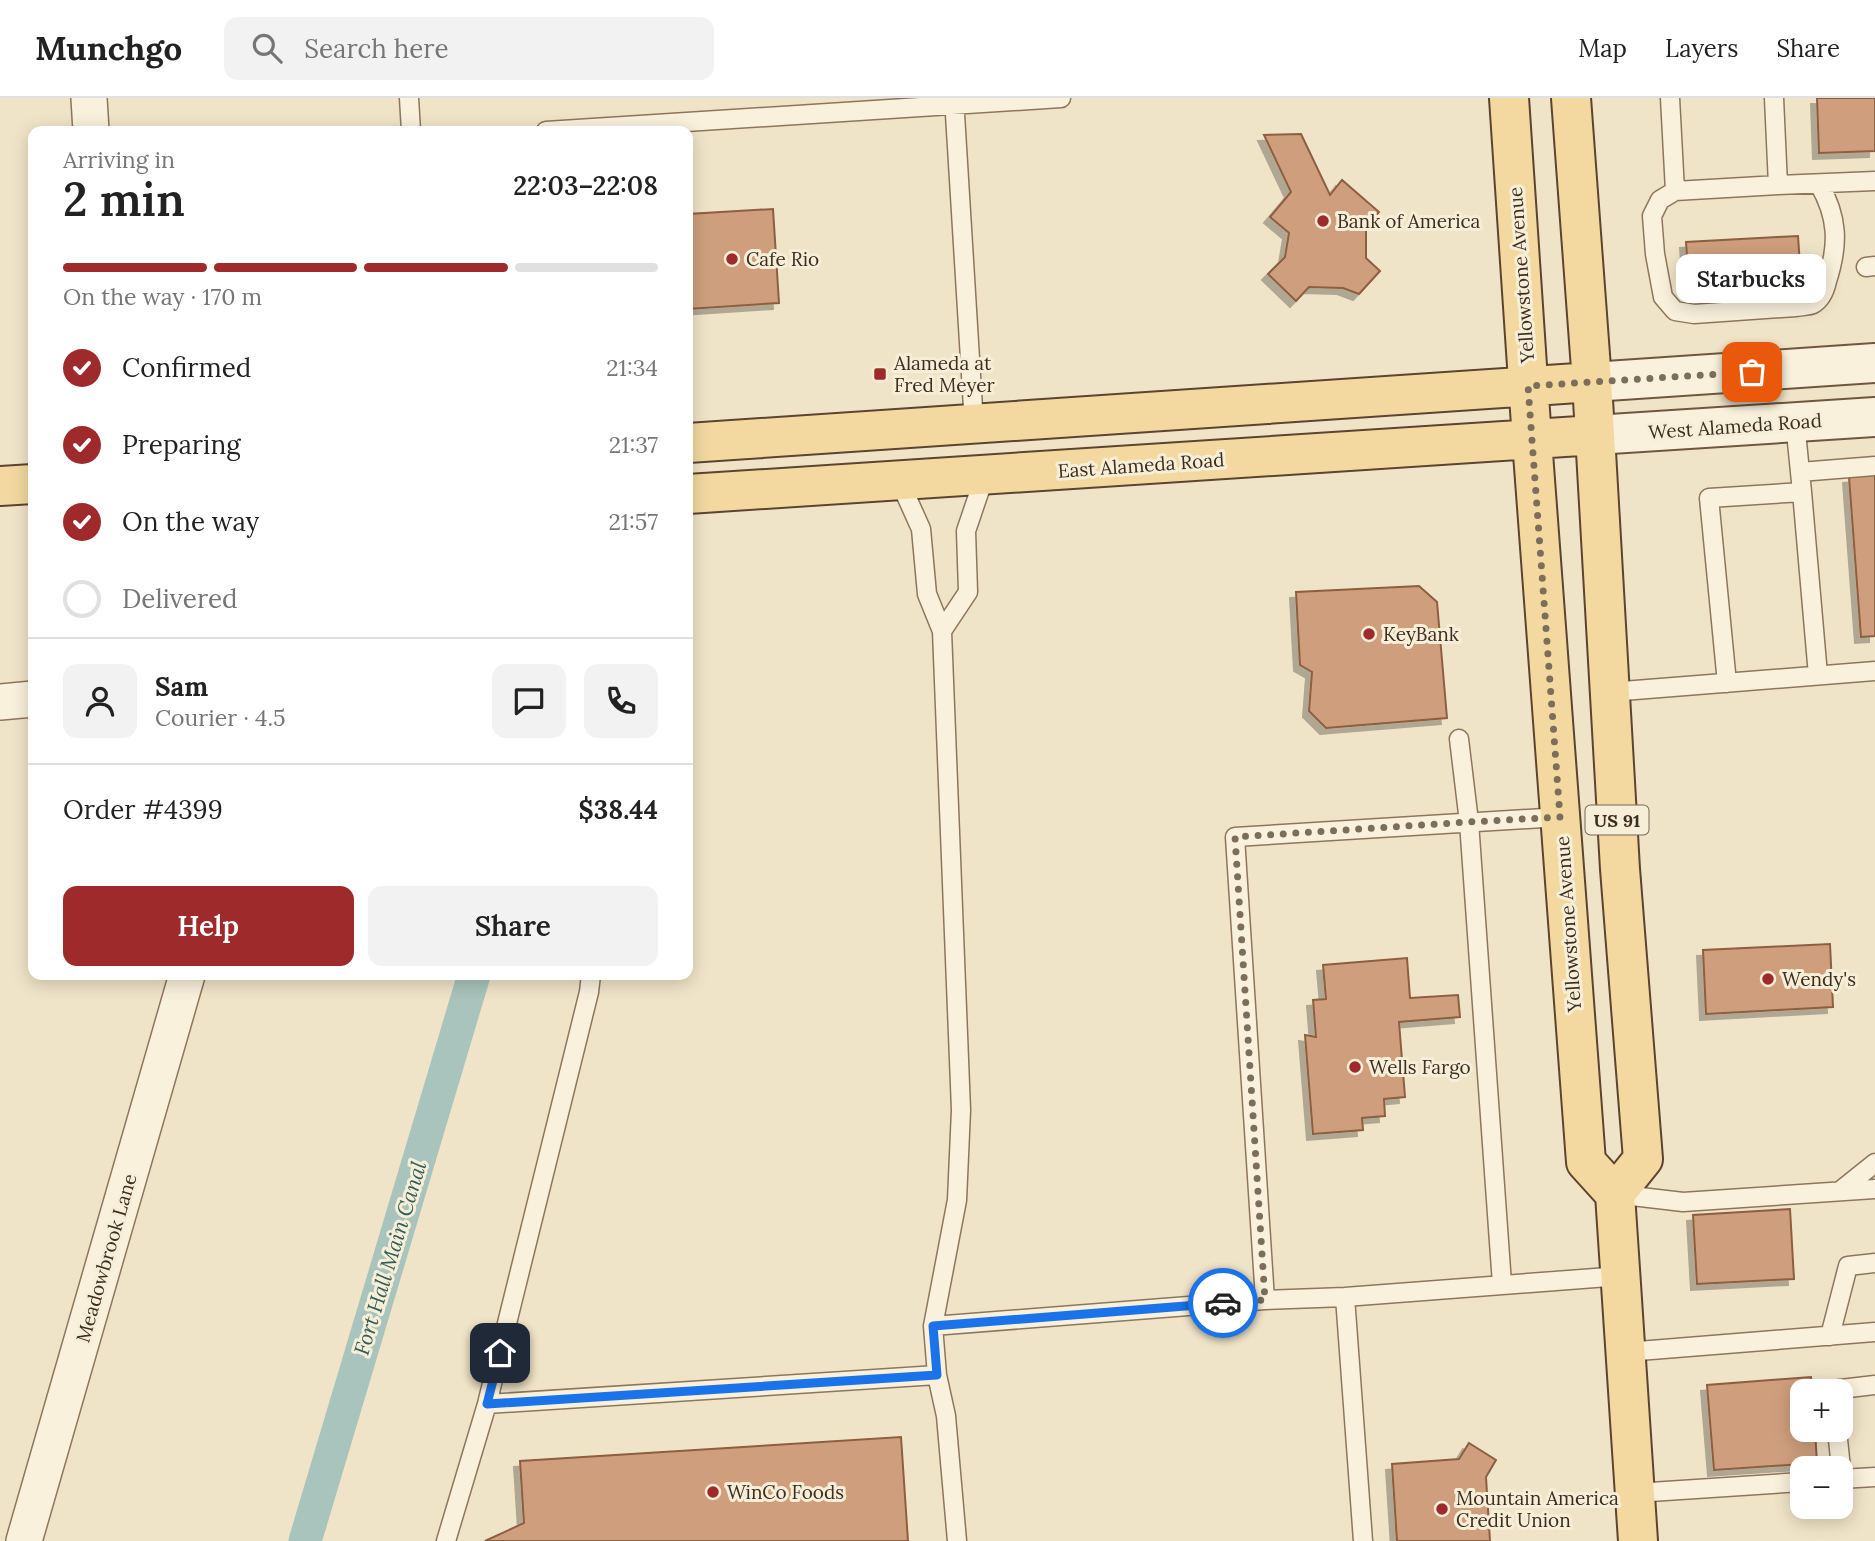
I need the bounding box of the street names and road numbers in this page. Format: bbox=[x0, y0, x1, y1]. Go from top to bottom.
street label: Yellowstone Avenue bbox=[1503, 186, 1539, 365]
street label: West Alameda Road bbox=[1647, 408, 1823, 444]
street label: East Alameda Road bbox=[1057, 447, 1225, 483]
road number: US 91 bbox=[1586, 806, 1648, 834]
street label: Yellowstone Avenue bbox=[1550, 835, 1586, 1014]
street label: Meadowbrook Lane bbox=[70, 1171, 142, 1345]

